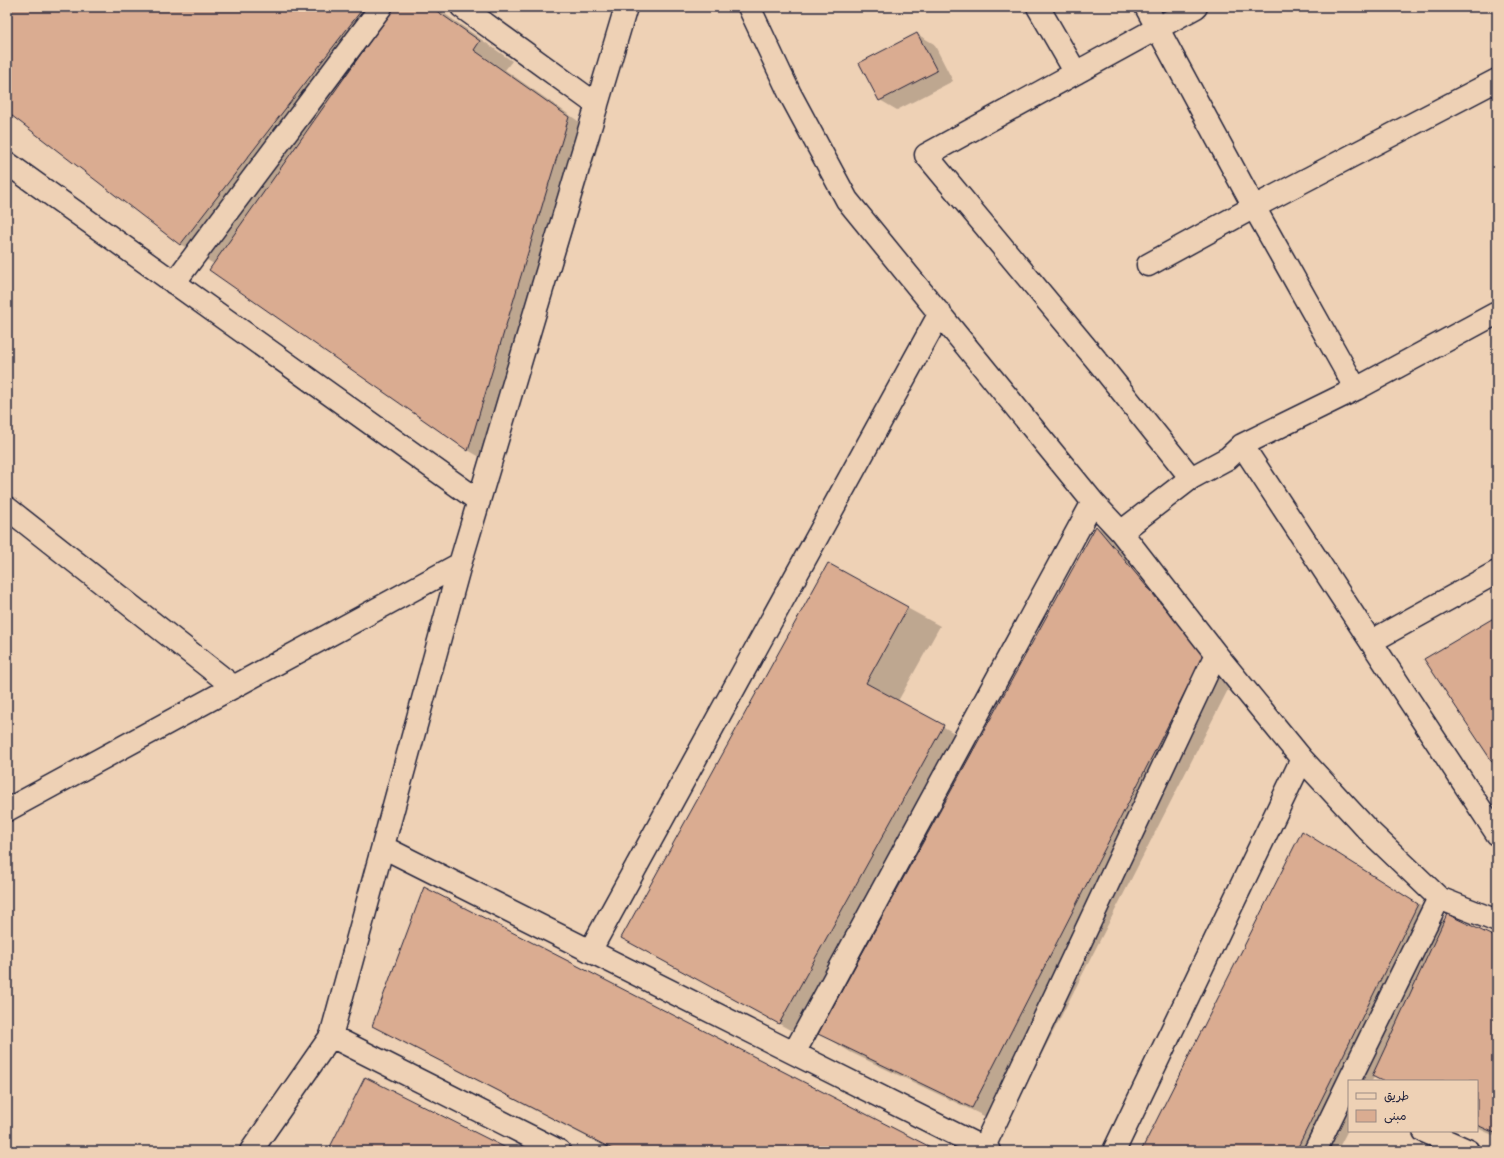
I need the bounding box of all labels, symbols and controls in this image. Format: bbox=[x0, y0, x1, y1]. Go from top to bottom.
legend bbox=[1348, 1080, 1478, 1132]
text: طريق bbox=[1384, 1085, 1409, 1107]
text: مبنى bbox=[1384, 1105, 1407, 1127]

